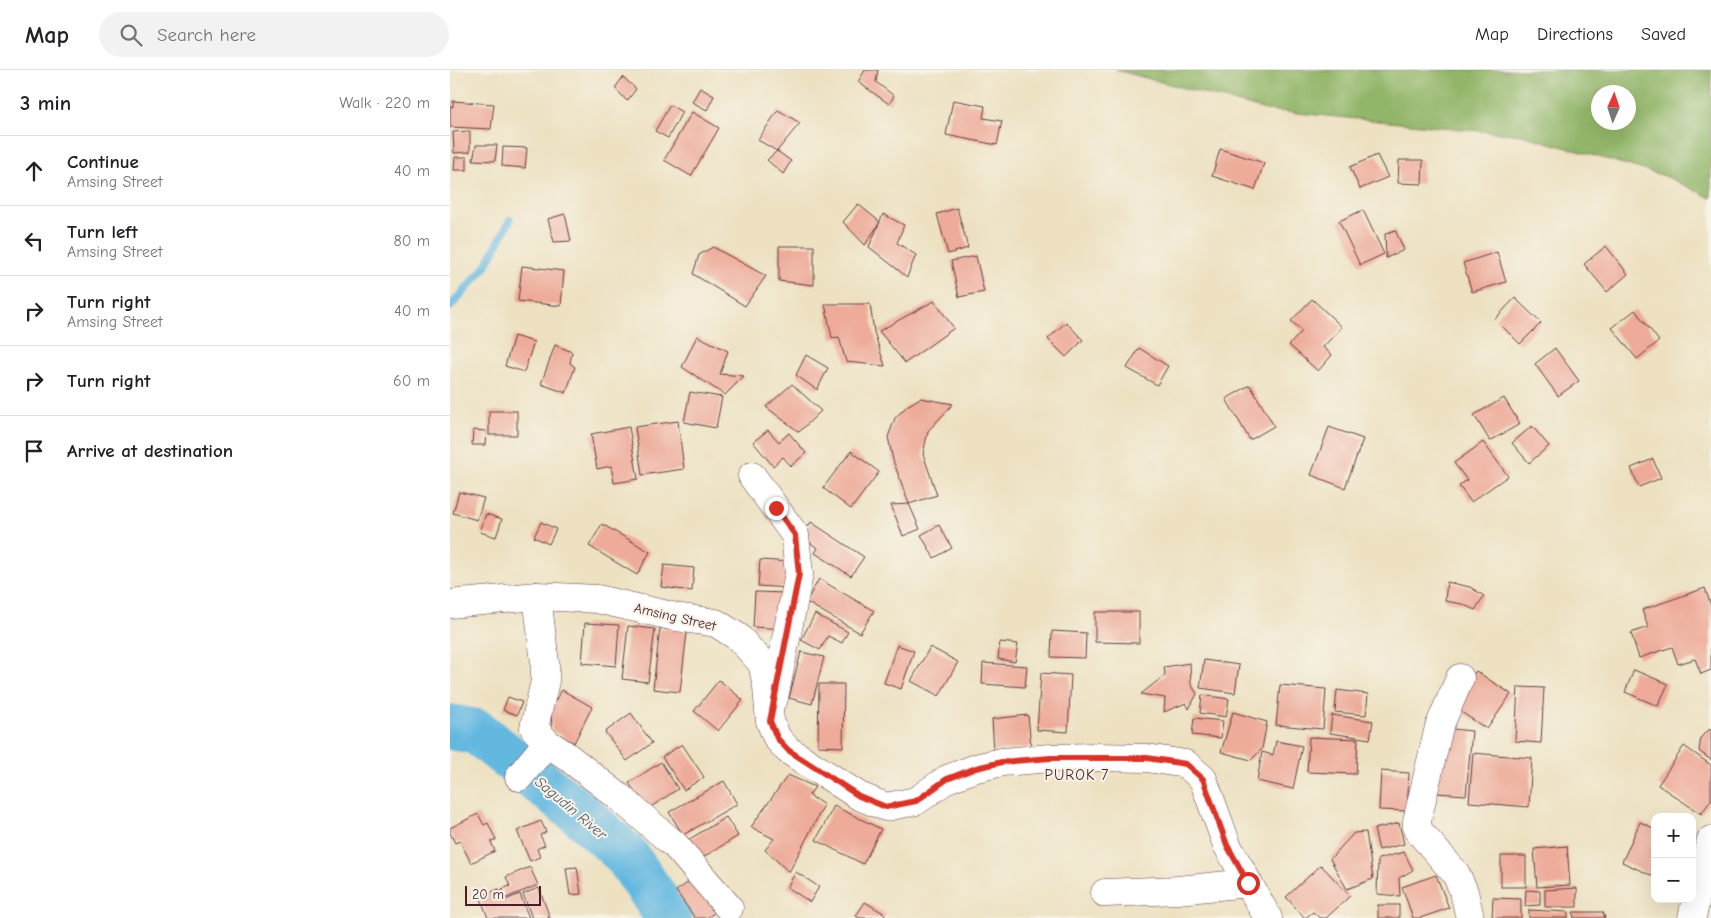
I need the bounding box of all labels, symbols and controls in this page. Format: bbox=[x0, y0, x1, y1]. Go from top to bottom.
search box bbox=[99, 12, 449, 57]
text: Map bbox=[25, 21, 69, 49]
icon: search bbox=[117, 21, 145, 49]
text: Search here bbox=[157, 24, 256, 46]
text: Map bbox=[1475, 24, 1509, 45]
text: Directions bbox=[1537, 24, 1613, 45]
text: Saved bbox=[1641, 24, 1686, 45]
north arrow bbox=[1591, 85, 1636, 130]
text: 3 min bbox=[20, 91, 71, 115]
text: Walk · 220 m bbox=[339, 94, 430, 112]
text: Continue bbox=[67, 151, 139, 173]
icon: ahead bbox=[20, 157, 48, 185]
text: 40 m bbox=[394, 162, 430, 180]
text: Amsing Street bbox=[67, 173, 163, 191]
text: Turn left bbox=[67, 221, 138, 243]
icon: left bbox=[20, 227, 48, 255]
text: 80 m bbox=[393, 232, 430, 250]
text: Amsing Street bbox=[67, 243, 163, 261]
text: Turn right bbox=[67, 291, 151, 313]
icon: right bbox=[20, 297, 48, 325]
text: 40 m bbox=[394, 302, 430, 320]
text: Amsing Street bbox=[67, 313, 163, 331]
icon: right bbox=[20, 367, 48, 395]
text: Turn right bbox=[67, 370, 151, 392]
text: 60 m bbox=[393, 372, 430, 390]
icon: arrive bbox=[20, 437, 48, 465]
text: Arrive at destination bbox=[67, 440, 233, 462]
route end bbox=[765, 497, 788, 520]
street label: Amsing Street bbox=[632, 599, 719, 635]
district label: PUROK 7 bbox=[1045, 766, 1109, 784]
water label: Sagudin River bbox=[531, 773, 611, 844]
map controls bbox=[1651, 813, 1696, 903]
button: + bbox=[1651, 813, 1696, 858]
button: − bbox=[1651, 858, 1696, 903]
route start bbox=[1237, 872, 1260, 895]
scale bar bbox=[465, 883, 541, 906]
text: 20 m bbox=[472, 886, 504, 903]

